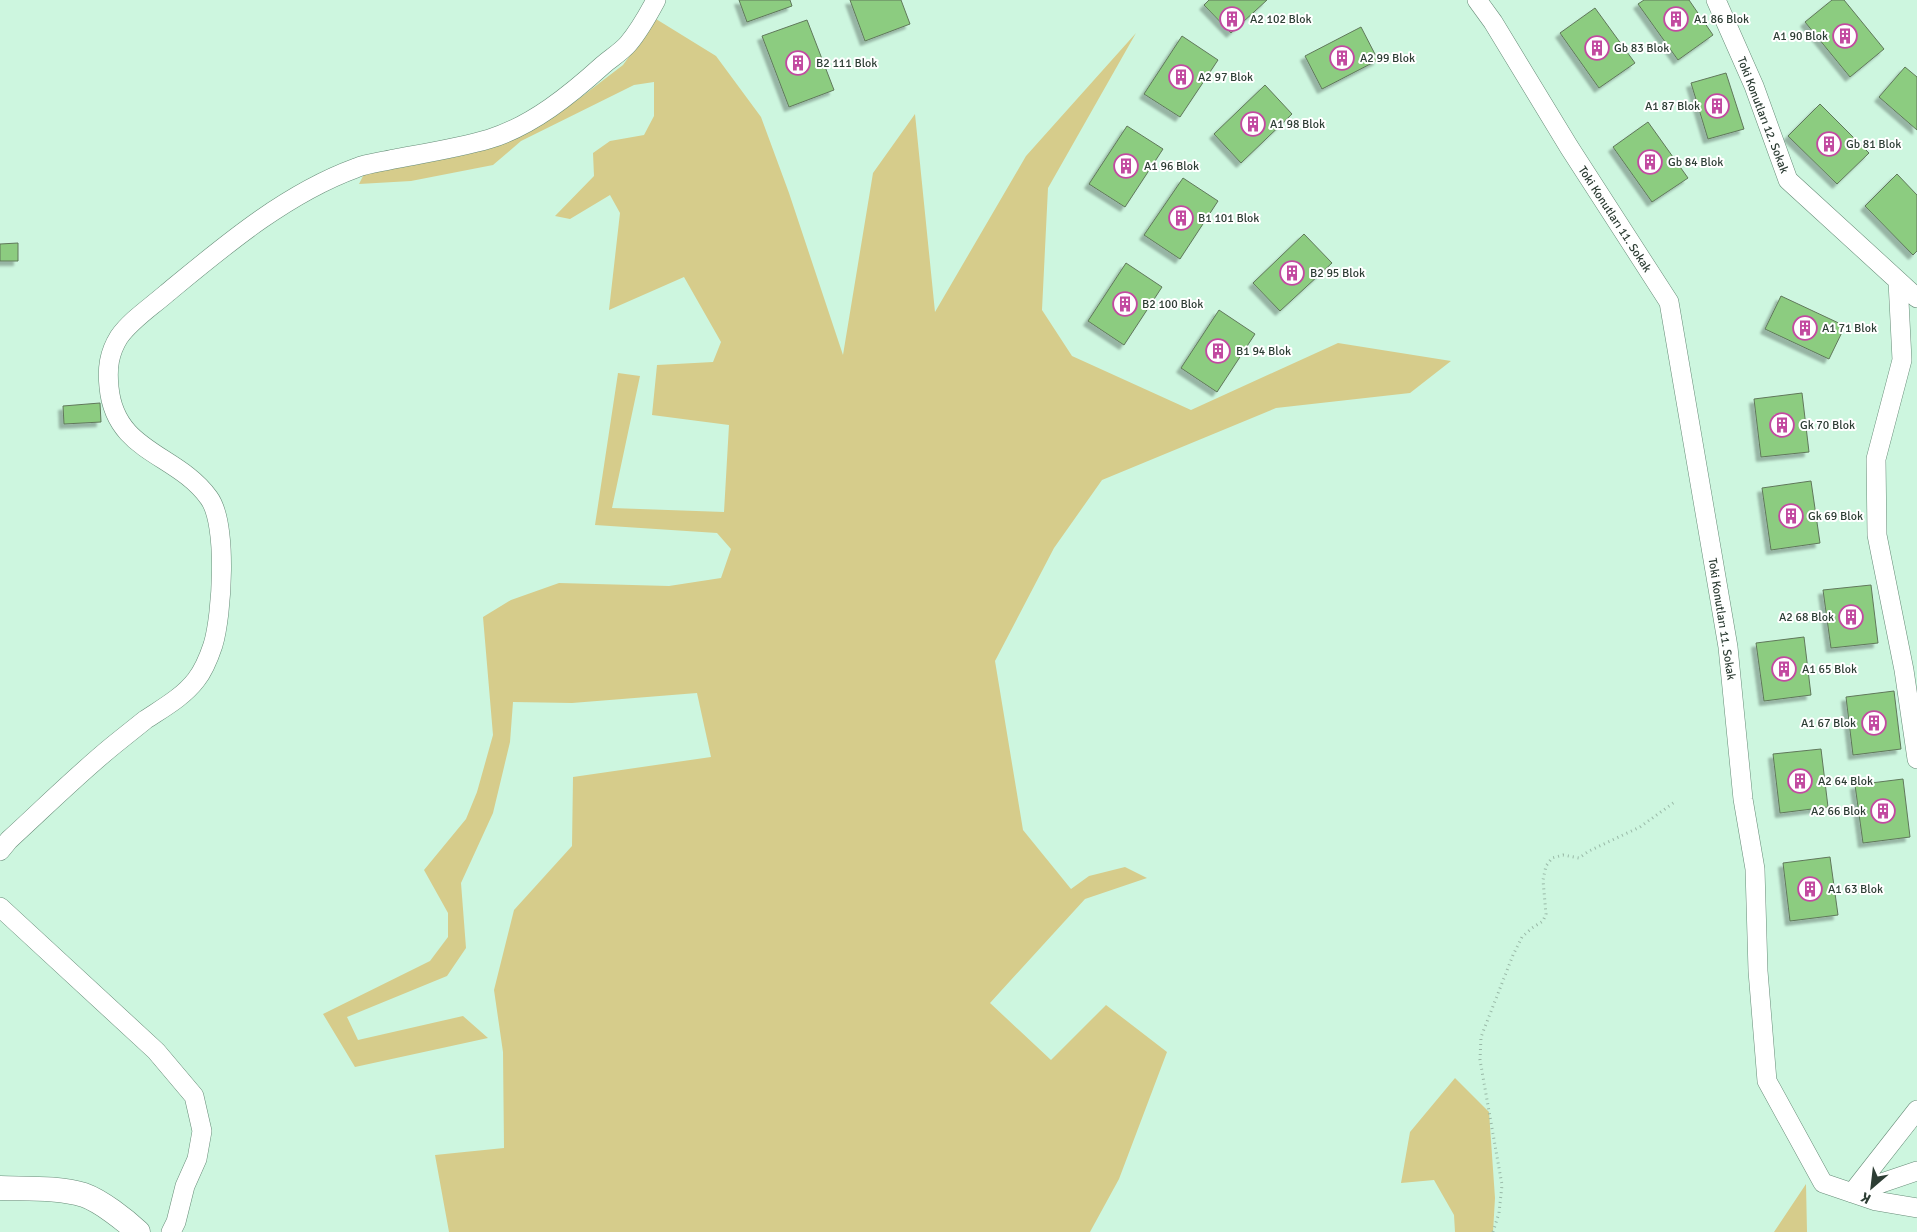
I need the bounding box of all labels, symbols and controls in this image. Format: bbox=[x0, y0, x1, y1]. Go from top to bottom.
building icon: A2 102 Blok bbox=[1219, 6, 1245, 32]
building icon: A1 86 Blok bbox=[1663, 6, 1689, 32]
place label: A2 102 Blok bbox=[1250, 12, 1311, 27]
place label: A1 86 Blok bbox=[1694, 12, 1749, 27]
building icon: A1 90 Blok bbox=[1832, 23, 1858, 49]
place label: A1 90 Blok bbox=[1773, 29, 1828, 44]
building icon: Gb 83 Blok bbox=[1584, 35, 1610, 61]
place label: Gb 83 Blok bbox=[1614, 41, 1669, 56]
building icon: A2 99 Blok bbox=[1329, 45, 1355, 71]
building icon: B2 111 Blok bbox=[785, 50, 811, 76]
place label: A2 99 Blok bbox=[1360, 51, 1415, 66]
street label: Toki Konutları 12. Sokak bbox=[1733, 55, 1792, 175]
place label: B2 111 Blok bbox=[816, 56, 877, 71]
building icon: A2 97 Blok bbox=[1168, 64, 1194, 90]
place label: A2 97 Blok bbox=[1198, 70, 1253, 85]
building icon: A1 87 Blok bbox=[1704, 93, 1730, 119]
place label: A1 87 Blok bbox=[1645, 99, 1700, 114]
building icon: A1 98 Blok bbox=[1240, 111, 1266, 137]
place label: A1 98 Blok bbox=[1270, 117, 1325, 132]
building icon: Gb 81 Blok bbox=[1816, 131, 1842, 157]
place label: Gb 81 Blok bbox=[1846, 137, 1901, 152]
building icon: Gb 84 Blok bbox=[1637, 149, 1663, 175]
building icon: A1 96 Blok bbox=[1113, 153, 1139, 179]
place label: Gb 84 Blok bbox=[1668, 155, 1723, 170]
place label: A1 96 Blok bbox=[1144, 159, 1199, 174]
street label: Toki Konutları 11. Sokak bbox=[1575, 163, 1654, 275]
building icon: B1 101 Blok bbox=[1168, 205, 1194, 231]
place label: B1 101 Blok bbox=[1198, 211, 1259, 226]
building icon: B2 95 Blok bbox=[1279, 260, 1305, 286]
place label: B2 95 Blok bbox=[1310, 266, 1365, 281]
building icon: B2 100 Blok bbox=[1112, 291, 1138, 317]
place label: B2 100 Blok bbox=[1142, 297, 1203, 312]
building icon: A1 71 Blok bbox=[1792, 315, 1818, 341]
place label: A1 71 Blok bbox=[1822, 321, 1877, 336]
building icon: B1 94 Blok bbox=[1205, 338, 1231, 364]
place label: B1 94 Blok bbox=[1236, 344, 1291, 359]
building icon: Gk 70 Blok bbox=[1769, 412, 1795, 438]
place label: Gk 70 Blok bbox=[1800, 418, 1855, 433]
building icon: Gk 69 Blok bbox=[1778, 503, 1804, 529]
place label: Gk 69 Blok bbox=[1808, 509, 1863, 524]
street label: Toki Konutları 11. Sokak bbox=[1704, 557, 1739, 681]
building icon: A2 68 Blok bbox=[1838, 604, 1864, 630]
place label: A2 68 Blok bbox=[1779, 610, 1834, 625]
building icon: A1 65 Blok bbox=[1771, 656, 1797, 682]
place label: A1 65 Blok bbox=[1802, 662, 1857, 677]
building icon: A1 67 Blok bbox=[1861, 710, 1887, 736]
place label: A1 67 Blok bbox=[1801, 716, 1856, 731]
building icon: A2 64 Blok bbox=[1787, 768, 1813, 794]
place label: A2 64 Blok bbox=[1818, 774, 1873, 789]
building icon: A2 66 Blok bbox=[1870, 798, 1896, 824]
place label: A2 66 Blok bbox=[1811, 804, 1866, 819]
building icon: A1 63 Blok bbox=[1797, 876, 1823, 902]
place label: A1 63 Blok bbox=[1828, 882, 1883, 897]
north arrow bbox=[1847, 1162, 1897, 1212]
text: K bbox=[1858, 1188, 1874, 1208]

